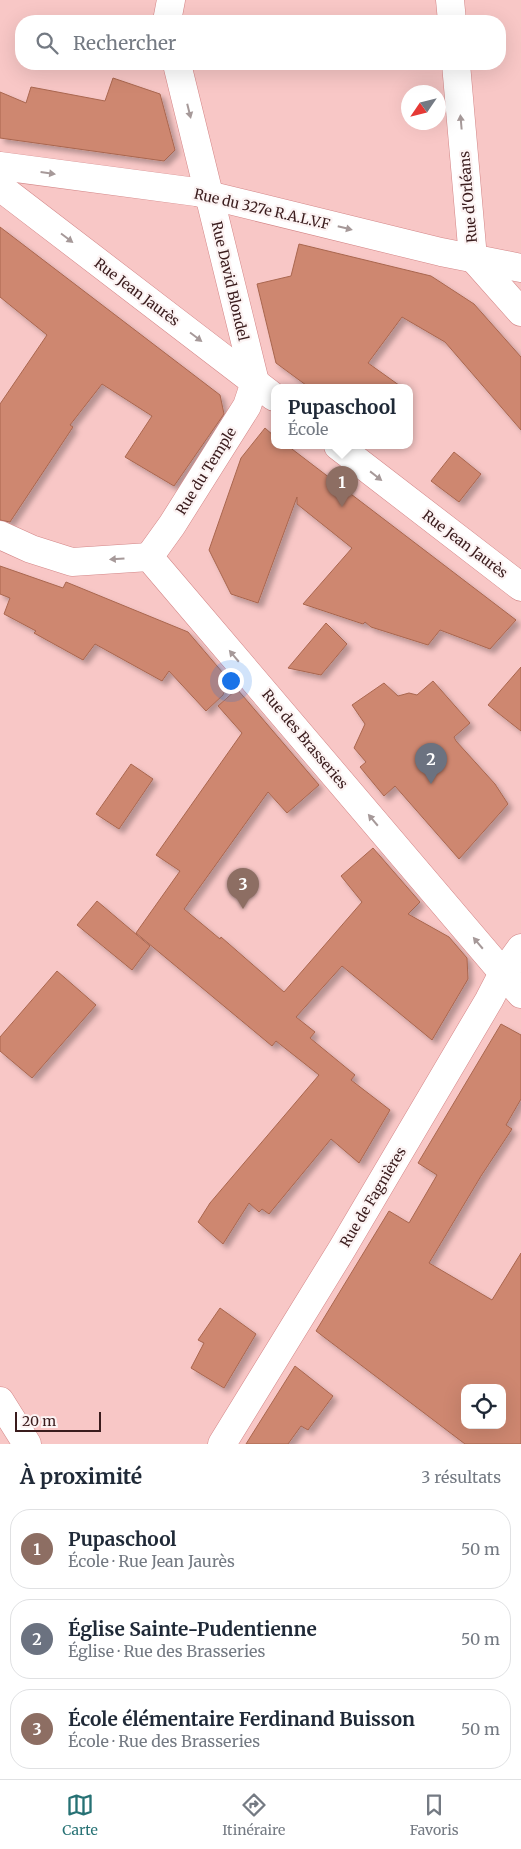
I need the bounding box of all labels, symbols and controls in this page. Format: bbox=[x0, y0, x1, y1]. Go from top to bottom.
search box bbox=[15, 15, 506, 70]
icon: search bbox=[33, 29, 61, 57]
text: Rechercher bbox=[73, 31, 176, 55]
north arrow bbox=[401, 85, 446, 130]
one-way arrow bbox=[185, 104, 193, 119]
one-way arrow bbox=[457, 114, 465, 130]
street label: Rue d'Orléans bbox=[455, 150, 481, 244]
one-way arrow bbox=[41, 169, 57, 177]
street label: Rue du 327e R.A.L.V.F bbox=[192, 185, 332, 233]
street label: Rue David Blondel bbox=[207, 219, 253, 343]
one-way arrow bbox=[338, 224, 353, 232]
one-way arrow bbox=[60, 233, 74, 243]
street label: Rue Jean Jaurès bbox=[91, 254, 183, 330]
one-way arrow bbox=[189, 331, 202, 342]
popup bbox=[271, 384, 413, 449]
text: Pupaschool bbox=[288, 395, 396, 419]
text: École bbox=[288, 419, 328, 439]
street label: Rue du Temple bbox=[172, 424, 240, 518]
pin: 1 bbox=[326, 466, 358, 507]
one-way arrow bbox=[369, 470, 382, 481]
street label: Rue Jean Jaurès bbox=[419, 506, 511, 582]
one-way arrow bbox=[109, 555, 125, 563]
one-way arrow bbox=[228, 650, 239, 663]
your location bbox=[218, 668, 244, 694]
street label: Rue des Brasseries bbox=[258, 686, 352, 792]
pin: 2 bbox=[415, 743, 447, 784]
one-way arrow bbox=[367, 814, 379, 826]
pin: 3 bbox=[227, 868, 259, 909]
one-way arrow bbox=[473, 937, 484, 950]
street label: Rue de Fagnières bbox=[336, 1144, 410, 1250]
map controls bbox=[461, 1384, 506, 1429]
button: locate bbox=[461, 1384, 506, 1429]
scale bar bbox=[15, 1409, 101, 1432]
text: 20 m bbox=[22, 1412, 56, 1430]
text: À proximité bbox=[20, 1463, 142, 1490]
text: 3 résultats bbox=[421, 1467, 501, 1487]
text: Pupaschool bbox=[68, 1527, 177, 1551]
text: 1 bbox=[33, 1539, 41, 1559]
text: 50 m bbox=[461, 1539, 500, 1559]
text: École · Rue Jean Jaurès bbox=[68, 1551, 235, 1571]
text: Église Sainte-Pudentienne bbox=[68, 1617, 317, 1641]
text: 2 bbox=[32, 1629, 42, 1649]
text: 50 m bbox=[461, 1629, 500, 1649]
text: Église · Rue des Brasseries bbox=[68, 1641, 265, 1661]
text: École élémentaire Ferdinand Buisson bbox=[68, 1707, 415, 1731]
text: 3 bbox=[32, 1719, 42, 1739]
text: 50 m bbox=[461, 1719, 500, 1739]
text: École · Rue des Brasseries bbox=[68, 1731, 260, 1751]
tab: Carte bbox=[62, 1791, 98, 1839]
tab: Itinéraire bbox=[222, 1791, 285, 1839]
tab: Favoris bbox=[410, 1791, 459, 1839]

